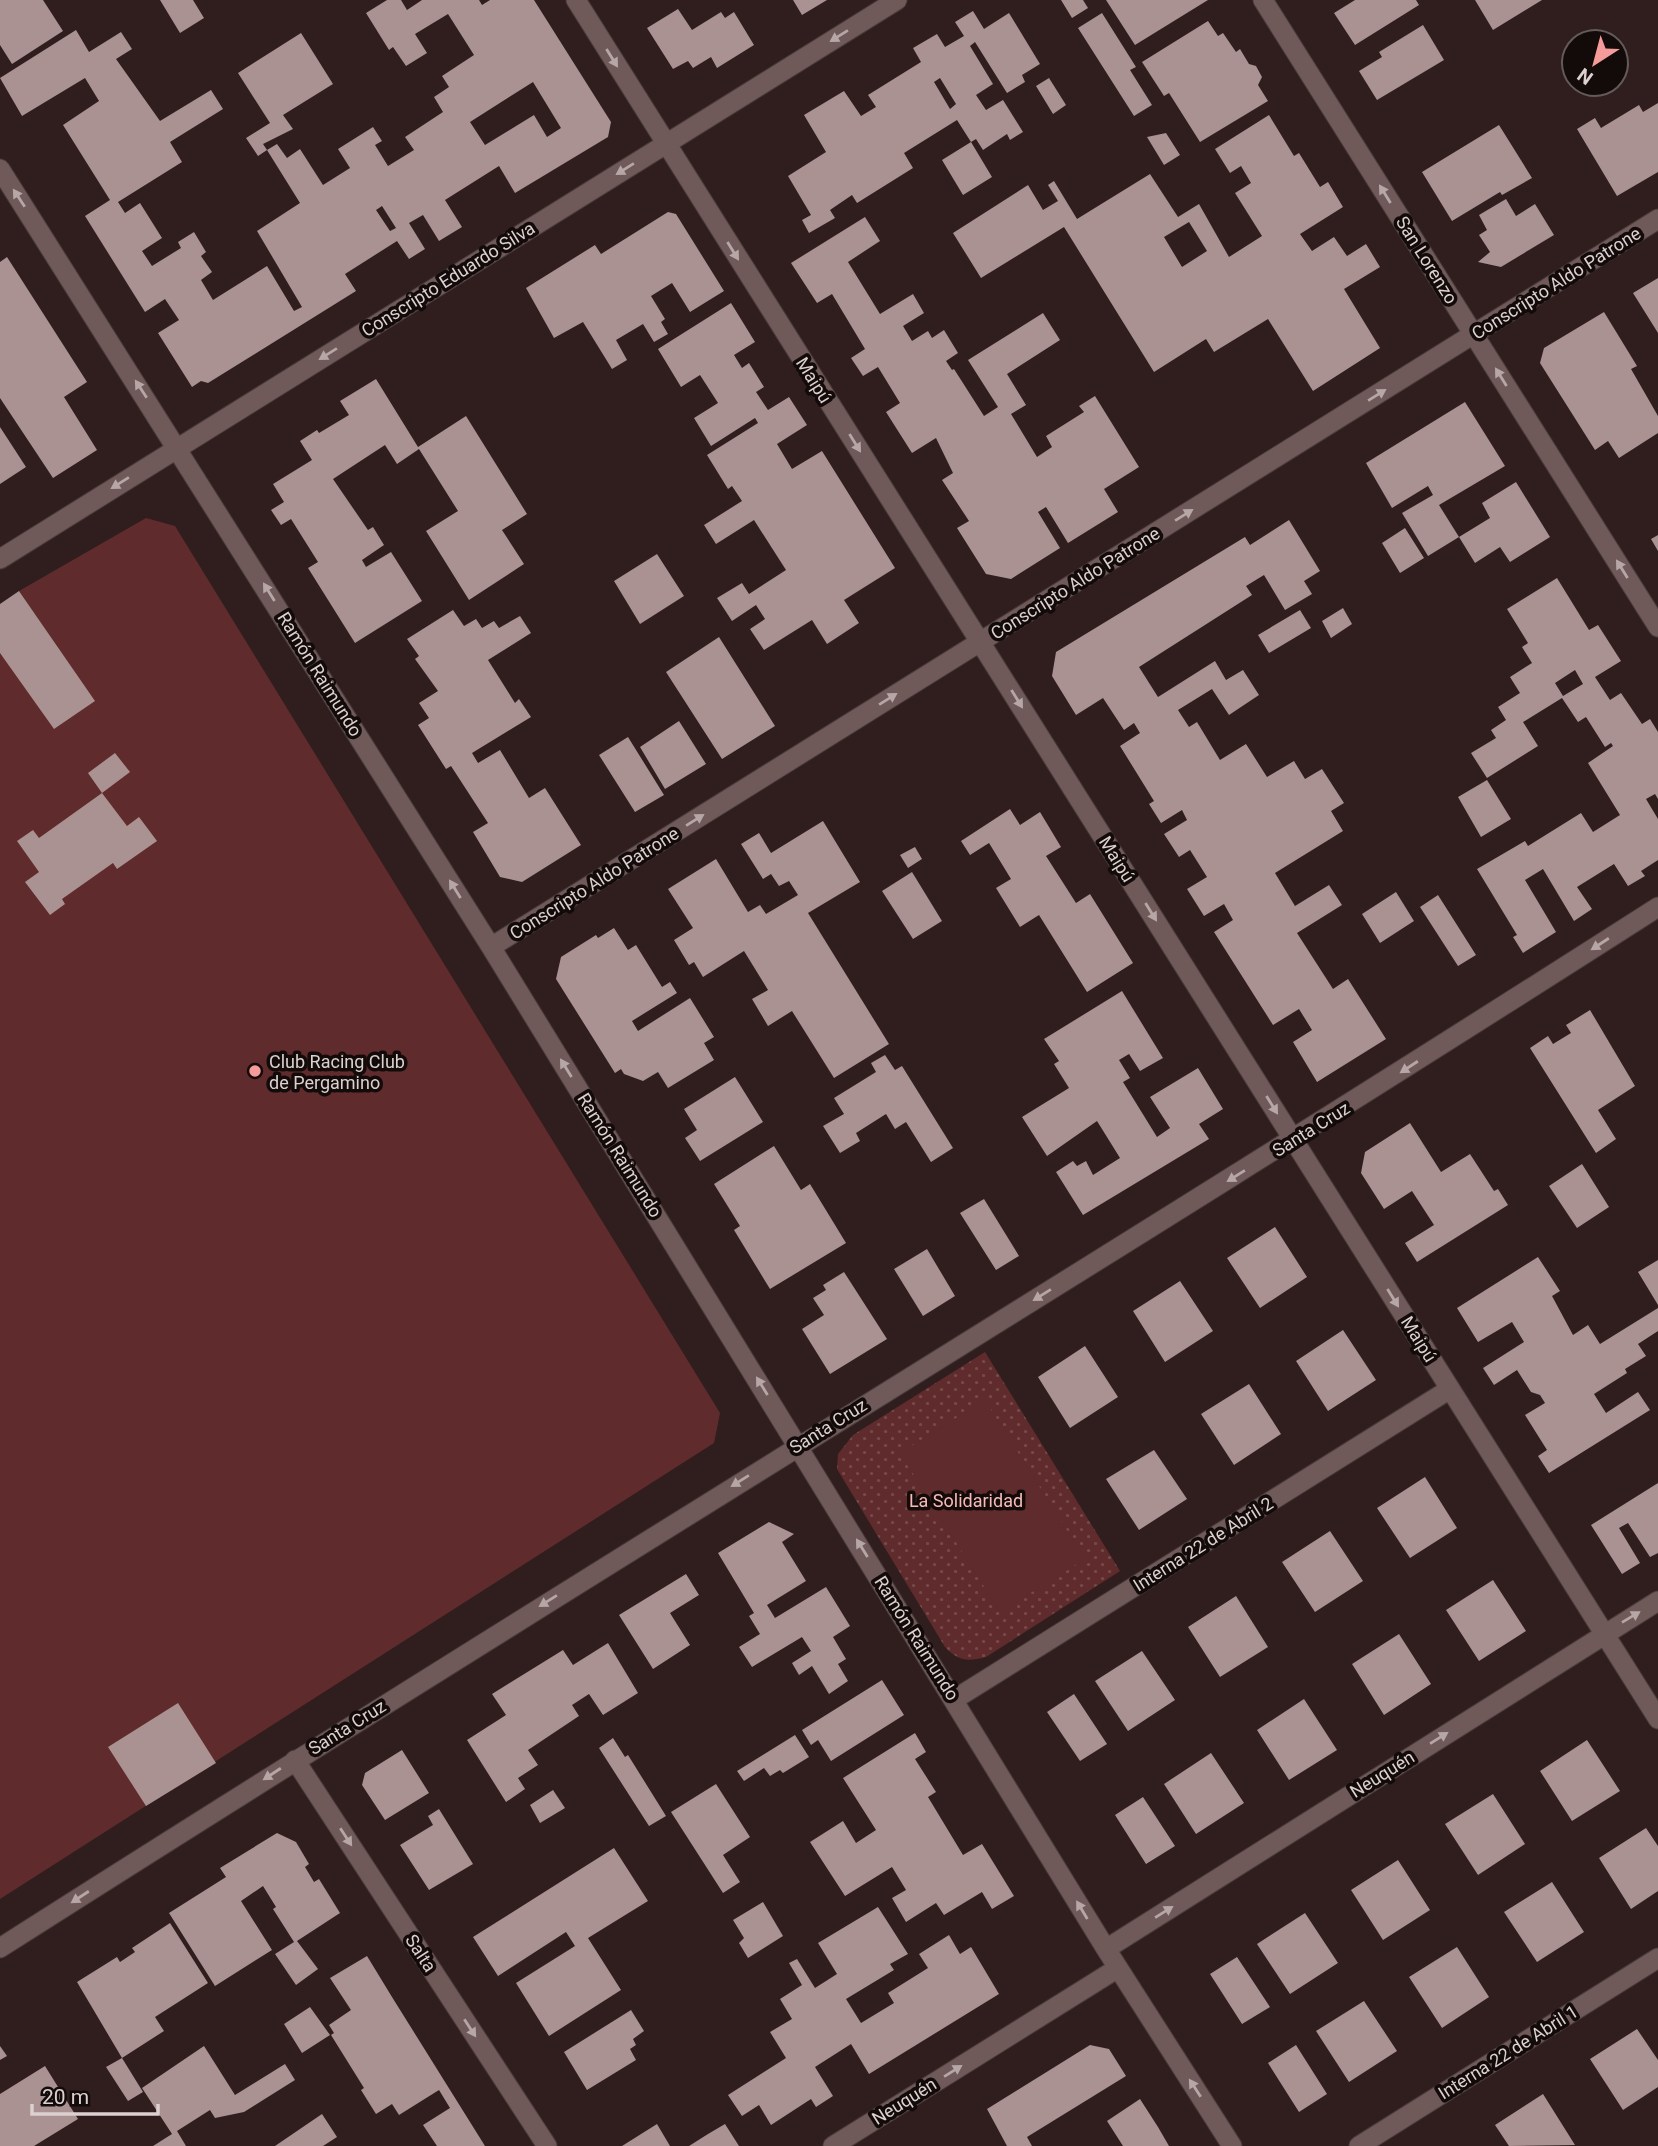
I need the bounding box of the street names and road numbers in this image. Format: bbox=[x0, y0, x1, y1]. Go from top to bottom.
street label: San Lorenzo bbox=[1392, 212, 1462, 308]
street label: Conscripto Eduardo Silva bbox=[358, 217, 538, 341]
street label: Conscripto Aldo Patrone bbox=[1468, 222, 1644, 344]
street label: Maipú bbox=[792, 353, 836, 407]
street label: Conscripto Aldo Patrone bbox=[987, 522, 1163, 644]
street label: Ramón Raimundo bbox=[273, 608, 367, 740]
street label: Conscripto Aldo Patrone bbox=[506, 822, 682, 944]
street label: Maipú bbox=[1095, 832, 1139, 886]
street label: Ramón Raimundo bbox=[573, 1089, 667, 1221]
street label: Santa Cruz bbox=[1268, 1097, 1354, 1161]
street label: Maipú bbox=[1397, 1312, 1441, 1366]
street label: Santa Cruz bbox=[785, 1394, 871, 1458]
street label: Interna 22 de Abril 2 bbox=[1129, 1493, 1277, 1595]
street label: Ramón Raimundo bbox=[870, 1572, 964, 1704]
street label: Santa Cruz bbox=[304, 1695, 390, 1759]
street label: Neuquén bbox=[1346, 1746, 1418, 1802]
street label: Salta bbox=[401, 1930, 441, 1976]
street label: Interna 22 de Abril 1 bbox=[1434, 2001, 1582, 2103]
street label: Neuquén bbox=[868, 2073, 940, 2129]

